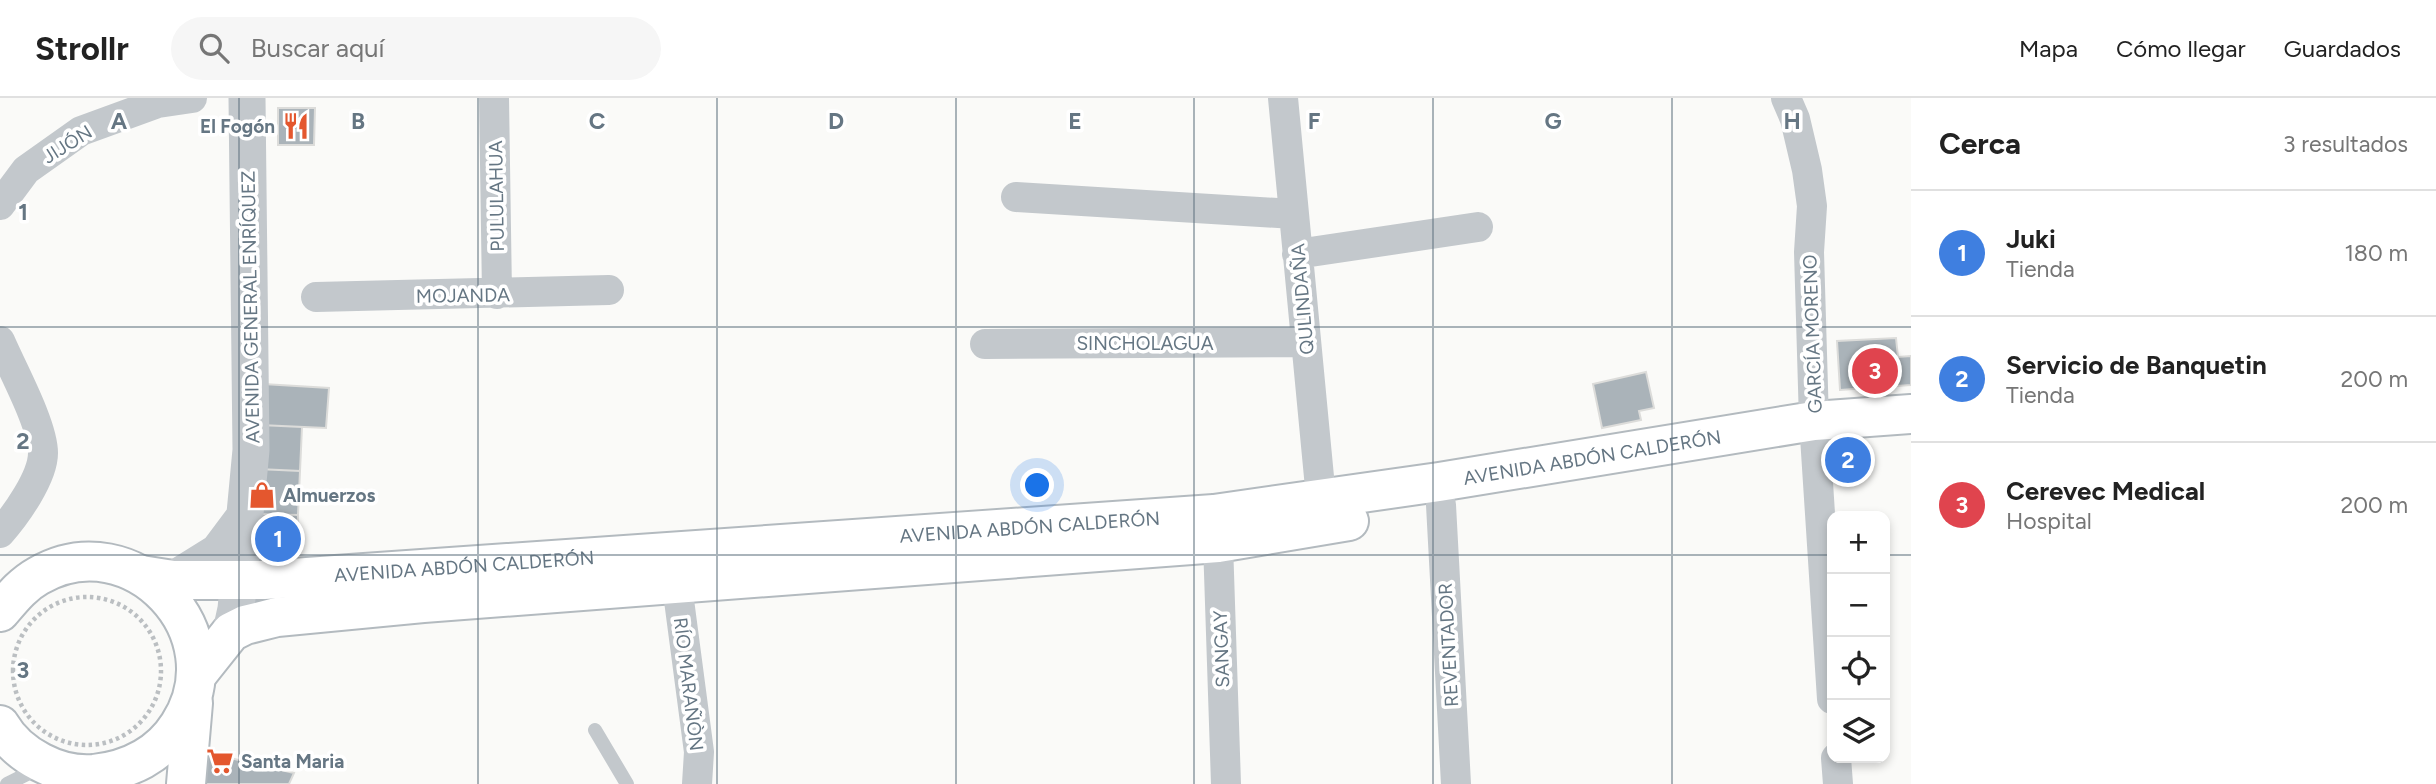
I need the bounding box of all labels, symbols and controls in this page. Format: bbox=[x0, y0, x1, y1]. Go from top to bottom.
search box bbox=[171, 17, 661, 80]
text: Strollr bbox=[35, 29, 129, 68]
icon: search bbox=[195, 29, 233, 67]
text: Buscar aquí bbox=[251, 32, 385, 64]
text: Mapa bbox=[2019, 34, 2078, 63]
text: Cómo llegar bbox=[2116, 34, 2246, 63]
text: Guardados bbox=[2284, 34, 2401, 63]
text: A bbox=[111, 107, 128, 135]
text: B bbox=[351, 107, 365, 135]
text: C bbox=[589, 107, 606, 135]
text: D bbox=[828, 107, 844, 135]
text: E bbox=[1068, 107, 1082, 135]
text: F bbox=[1308, 107, 1321, 135]
text: G bbox=[1544, 107, 1562, 135]
text: H bbox=[1783, 107, 1801, 135]
restaurant icon: El Fogón bbox=[281, 111, 311, 141]
place label: El Fogón bbox=[200, 115, 275, 138]
street label: JIJÓN bbox=[38, 120, 96, 169]
text: Cerca bbox=[1939, 125, 2021, 162]
text: 3 resultados bbox=[2283, 130, 2408, 158]
street label: PULULAHUA bbox=[484, 140, 509, 252]
street label: AVENIDA GENERAL ENRÍQUEZ bbox=[237, 170, 264, 443]
text: 1 bbox=[18, 198, 28, 226]
text: Juki bbox=[2006, 223, 2056, 255]
text: 1 bbox=[1957, 239, 1967, 267]
text: 180 m bbox=[2344, 239, 2408, 267]
street label: QULINDAÑA bbox=[1286, 242, 1319, 355]
street label: GARCÍA MORENO bbox=[1798, 254, 1827, 414]
text: Tienda bbox=[2006, 255, 2075, 283]
street label: MOJANDA bbox=[416, 283, 510, 308]
street label: SINCHOLAGUA bbox=[1076, 332, 1214, 355]
pin: 3 bbox=[1852, 345, 1898, 397]
text: Servicio de Banquetin bbox=[2006, 349, 2267, 381]
text: 2 bbox=[1955, 365, 1969, 393]
text: 200 m bbox=[2340, 365, 2408, 393]
text: Tienda bbox=[2006, 381, 2075, 409]
street label: AVENIDA ABDÓN CALDERÓN bbox=[1462, 425, 1723, 490]
text: 2 bbox=[16, 427, 30, 455]
pin: 2 bbox=[1825, 434, 1871, 486]
your location bbox=[1020, 468, 1054, 502]
text: Cerevec Medical bbox=[2006, 475, 2205, 507]
shop icon: Almuerzos bbox=[247, 480, 277, 510]
place label: Almuerzos bbox=[283, 484, 375, 507]
text: 3 bbox=[1956, 491, 1968, 519]
text: 200 m bbox=[2340, 491, 2408, 519]
street label: AVENIDA ABDÓN CALDERÓN bbox=[899, 507, 1161, 548]
text: Hospital bbox=[2006, 507, 2092, 535]
map controls bbox=[1827, 511, 1890, 763]
button: + bbox=[1827, 511, 1890, 574]
pin: 1 bbox=[255, 513, 301, 565]
street label: AVENIDA ABDÓN CALDERÓN bbox=[333, 546, 595, 587]
button: − bbox=[1827, 574, 1890, 637]
street label: REVENTADOR bbox=[1434, 582, 1463, 708]
street label: SANGAY bbox=[1209, 609, 1234, 688]
street label: RÍO MARAÑÒN bbox=[669, 616, 708, 752]
button: locate bbox=[1827, 637, 1890, 700]
text: 3 bbox=[17, 656, 29, 684]
button: layers bbox=[1827, 700, 1890, 763]
supermarket icon: Santa Maria bbox=[205, 746, 235, 776]
place label: Santa Maria bbox=[241, 750, 344, 773]

